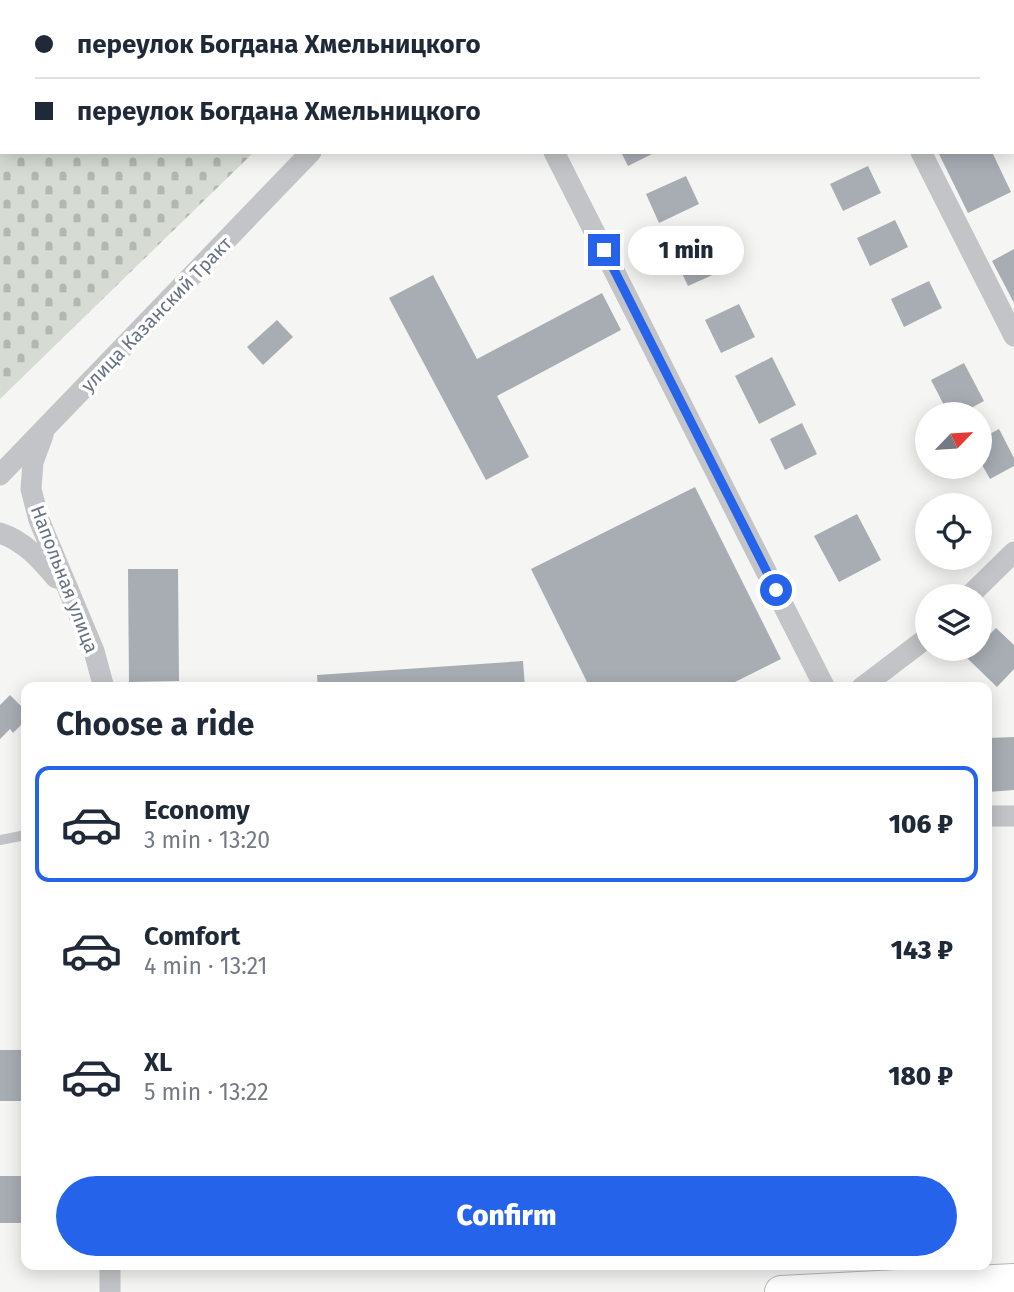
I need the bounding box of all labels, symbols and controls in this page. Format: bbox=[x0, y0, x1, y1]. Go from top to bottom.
text: переулок Богдана Хмельницкого bbox=[77, 29, 481, 60]
text: переулок Богдана Хмельницкого bbox=[77, 96, 481, 127]
callout: 1 min bbox=[628, 226, 744, 274]
street label: улица Казанский Тракт bbox=[76, 232, 237, 397]
route end bbox=[588, 234, 620, 266]
text: 1 min bbox=[658, 236, 714, 264]
north arrow bbox=[915, 402, 992, 480]
map controls bbox=[915, 402, 992, 661]
button: locate bbox=[915, 493, 992, 570]
street label: Напольная улица bbox=[26, 502, 103, 656]
route start bbox=[760, 574, 792, 606]
button: layers bbox=[915, 584, 992, 661]
text: Choose a ride bbox=[56, 705, 254, 743]
icon: car bbox=[60, 793, 123, 856]
text: Economy bbox=[144, 795, 250, 826]
text: 106 ₽ bbox=[889, 809, 953, 840]
text: 3 min · 13:20 bbox=[144, 826, 270, 854]
icon: car bbox=[60, 919, 123, 982]
text: Comfort bbox=[144, 921, 240, 952]
text: 143 ₽ bbox=[891, 935, 953, 966]
text: 4 min · 13:21 bbox=[144, 952, 267, 980]
icon: car bbox=[60, 1045, 123, 1108]
text: XL bbox=[144, 1047, 172, 1078]
text: 180 ₽ bbox=[888, 1061, 953, 1092]
text: 5 min · 13:22 bbox=[144, 1078, 269, 1106]
button: Confirm bbox=[56, 1176, 957, 1256]

